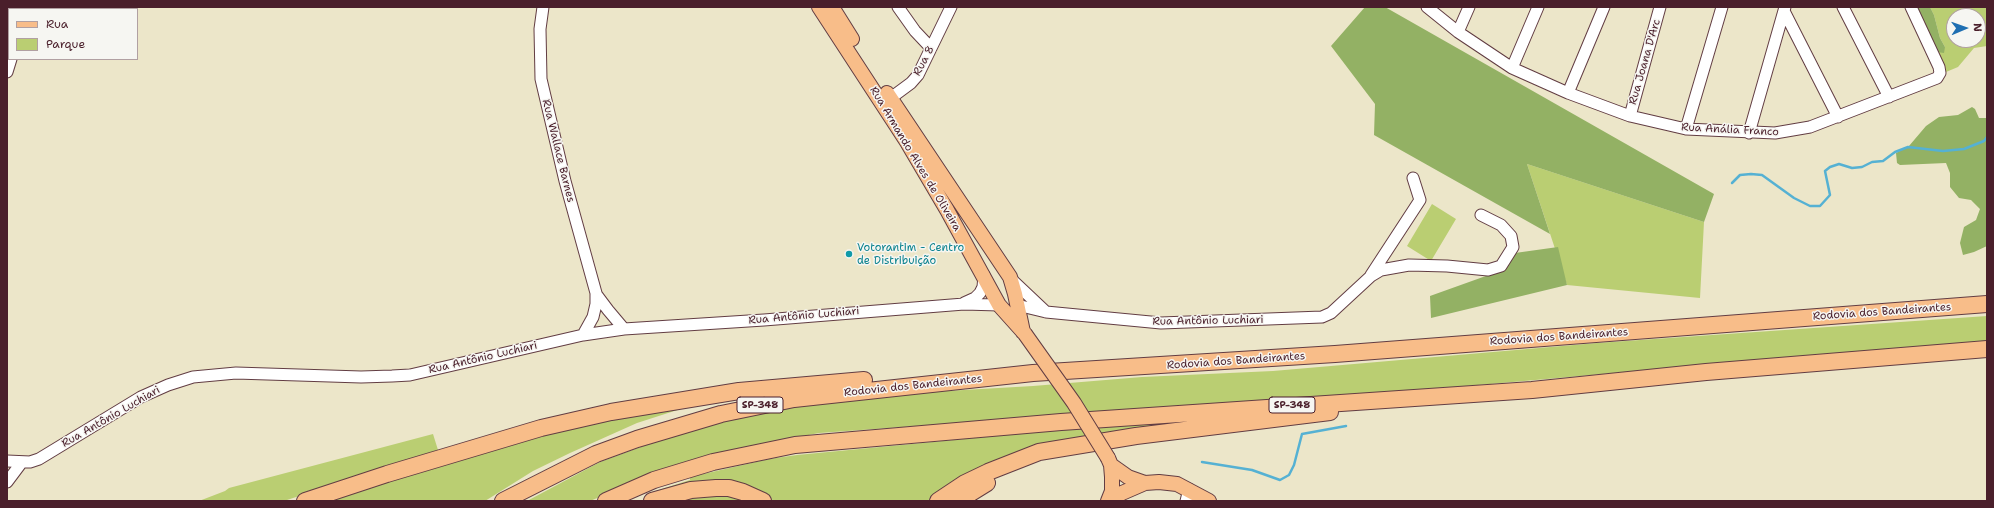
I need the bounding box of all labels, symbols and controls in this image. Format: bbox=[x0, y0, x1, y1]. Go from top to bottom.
legend bbox=[8, 8, 138, 60]
north arrow bbox=[1946, 8, 1986, 48]
text: Rua bbox=[46, 16, 68, 32]
street label: Rua Joana D'Arc bbox=[1626, 18, 1664, 106]
text: N bbox=[1970, 23, 1985, 32]
text: Parque bbox=[46, 36, 85, 52]
street label: Rua 8 bbox=[911, 44, 937, 78]
street label: Rua Armando Alves de Oliveira bbox=[867, 84, 963, 234]
street label: Rua Wallace Barnes bbox=[539, 98, 577, 204]
street label: Rua Anália Franco bbox=[1681, 121, 1779, 139]
place label: Votorantim - Centro de Distribuição bbox=[857, 241, 964, 267]
marker: Votorantim - Centro de Distribuição bbox=[844, 249, 854, 259]
street label: Rodovia dos Bandeirantes bbox=[1812, 301, 1952, 323]
street label: Rua Antônio Luchiari bbox=[748, 305, 860, 327]
street label: Rua Antônio Luchiari bbox=[1152, 313, 1264, 329]
street label: Rodovia dos Bandeirantes bbox=[1489, 326, 1629, 348]
street label: Rua Antônio Luchiari bbox=[427, 339, 539, 377]
street label: Rodovia dos Bandeirantes bbox=[1166, 350, 1306, 372]
street label: Rodovia dos Bandeirantes bbox=[843, 372, 983, 400]
street label: Rua Antônio Luchiari bbox=[60, 383, 162, 451]
road number: SP-348 bbox=[737, 397, 783, 413]
road number: SP-348 bbox=[1269, 397, 1315, 413]

